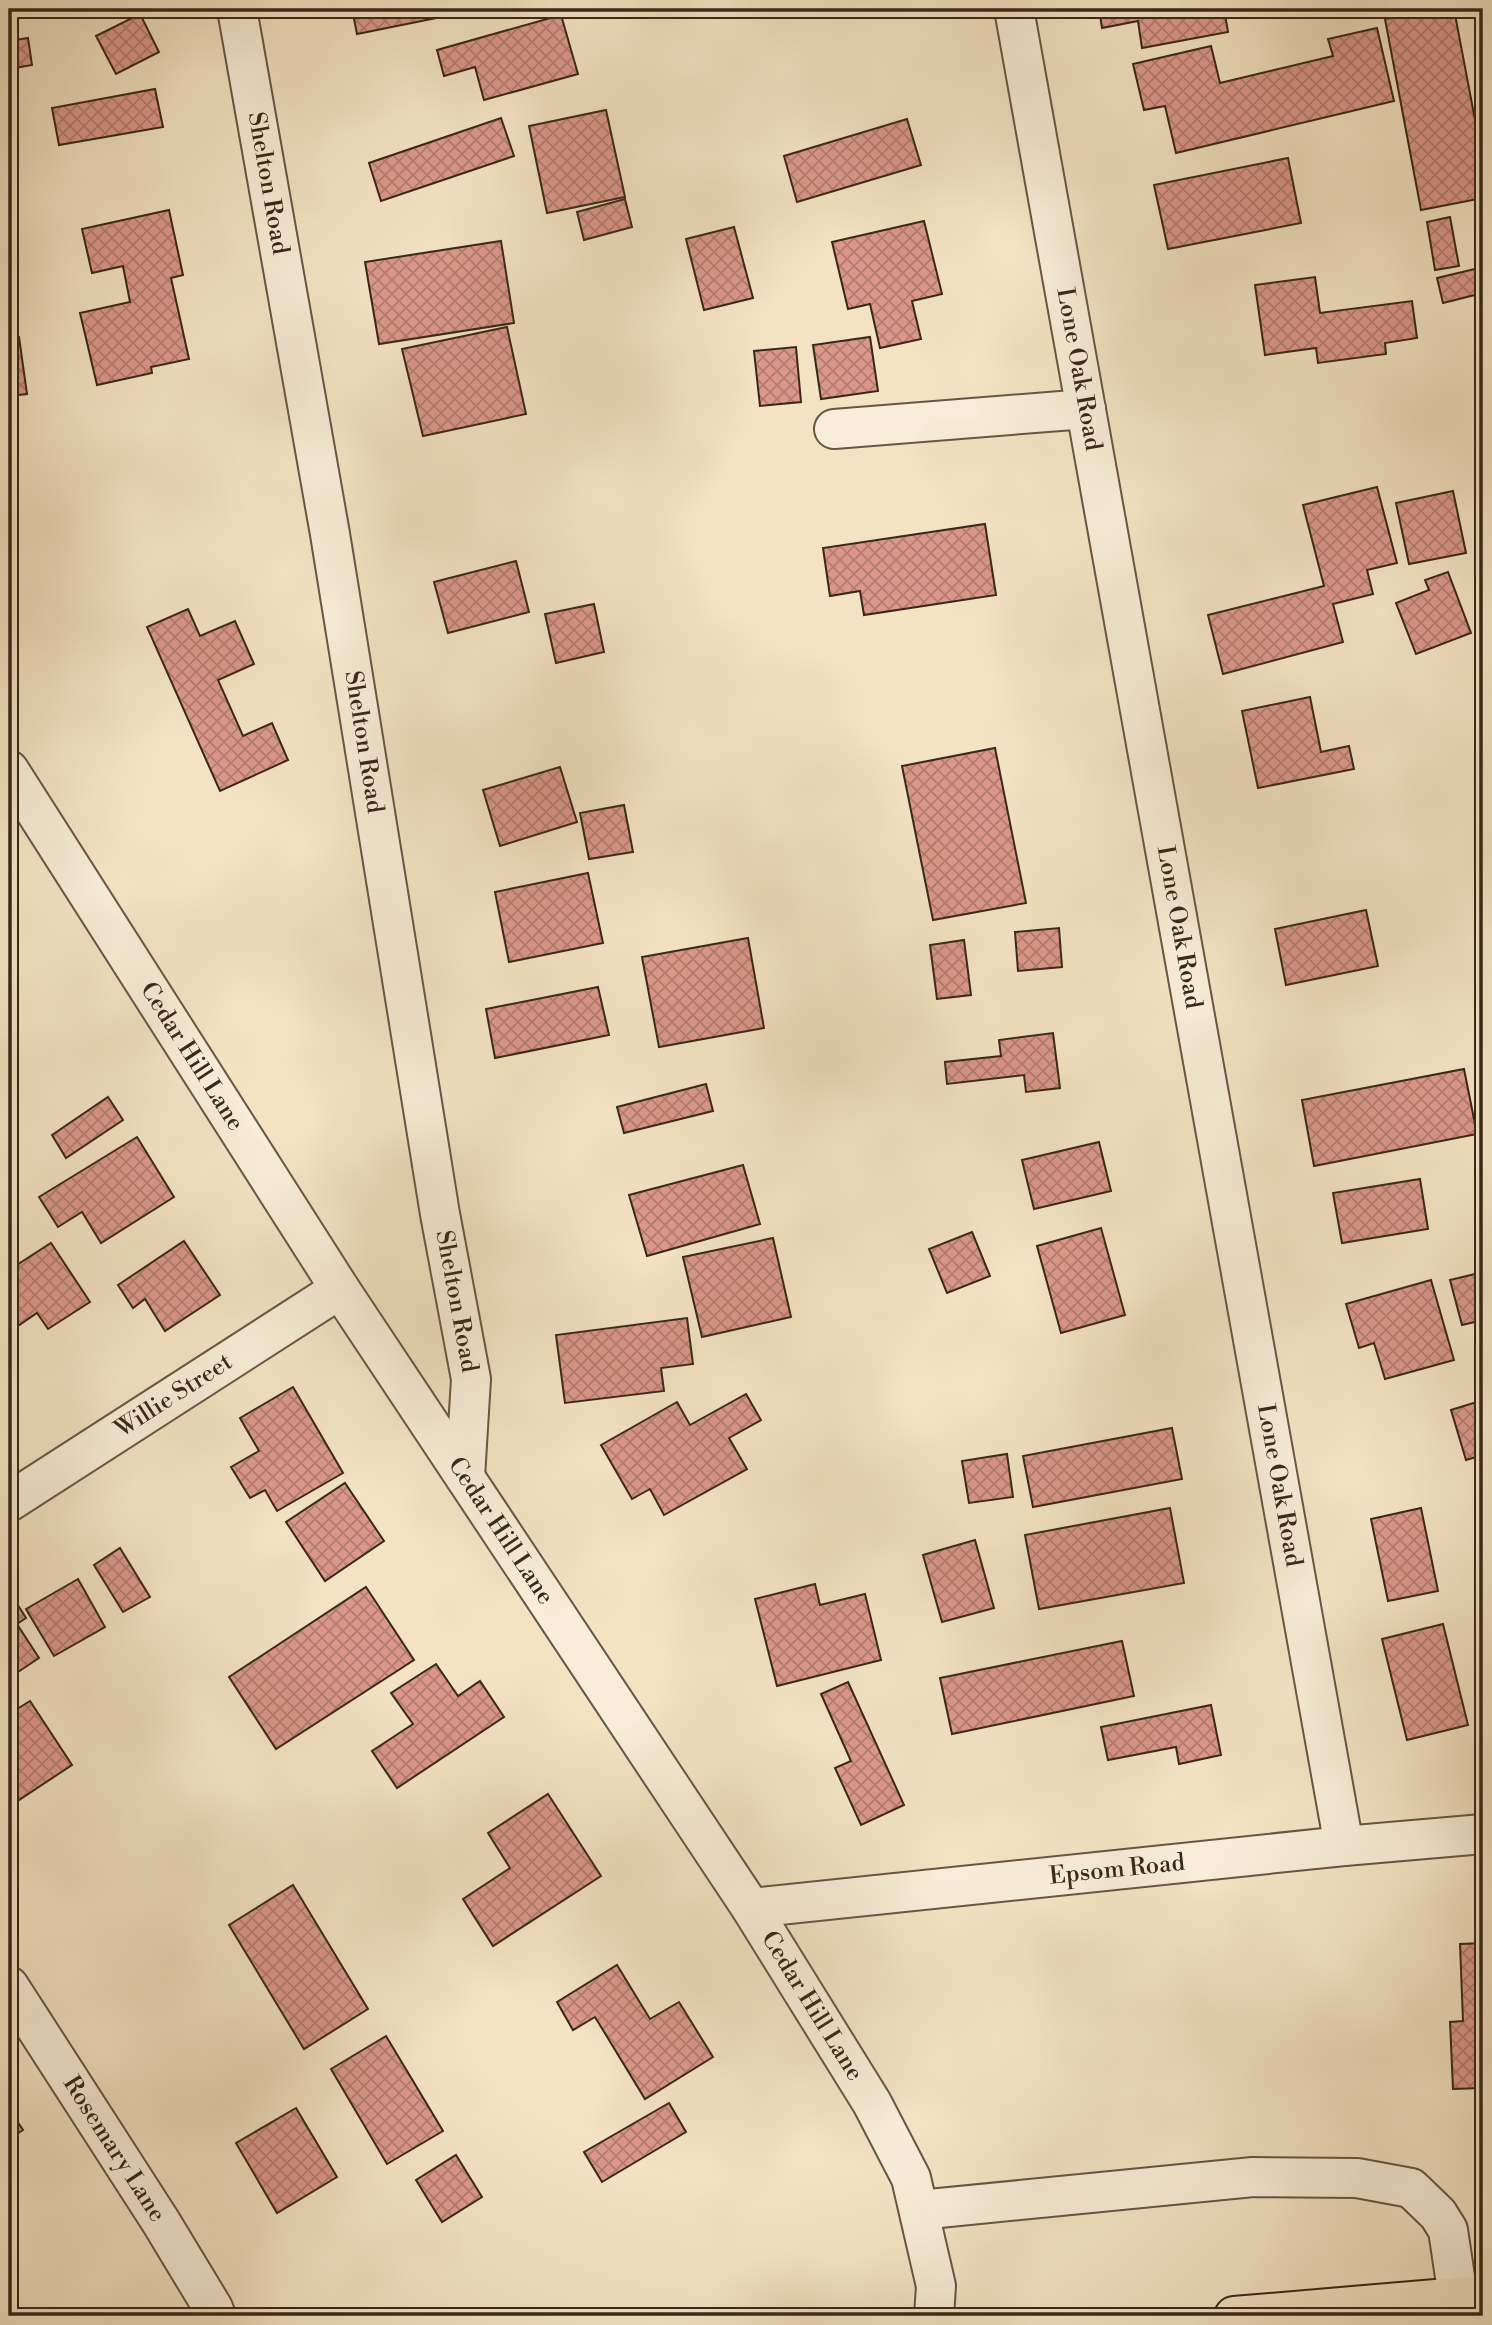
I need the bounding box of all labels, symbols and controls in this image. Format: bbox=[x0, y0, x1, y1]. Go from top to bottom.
street label: Shelton Road bbox=[241, 110, 295, 257]
street label: Lone Oak Road bbox=[1049, 285, 1108, 453]
street label: Shelton Road bbox=[337, 669, 390, 816]
street label: Lone Oak Road bbox=[1150, 843, 1208, 1011]
street label: Cedar Hill Lane bbox=[133, 977, 250, 1137]
street label: Shelton Road bbox=[428, 1228, 485, 1375]
street label: Willie Street bbox=[109, 1347, 238, 1445]
street label: Lone Oak Road bbox=[1250, 1402, 1309, 1570]
street label: Cedar Hill Lane bbox=[441, 1452, 560, 1610]
street label: Epsom Road bbox=[1048, 1848, 1187, 1892]
street label: Cedar Hill Lane bbox=[754, 1926, 870, 2086]
street label: Rosemary Lane bbox=[56, 2070, 172, 2228]

